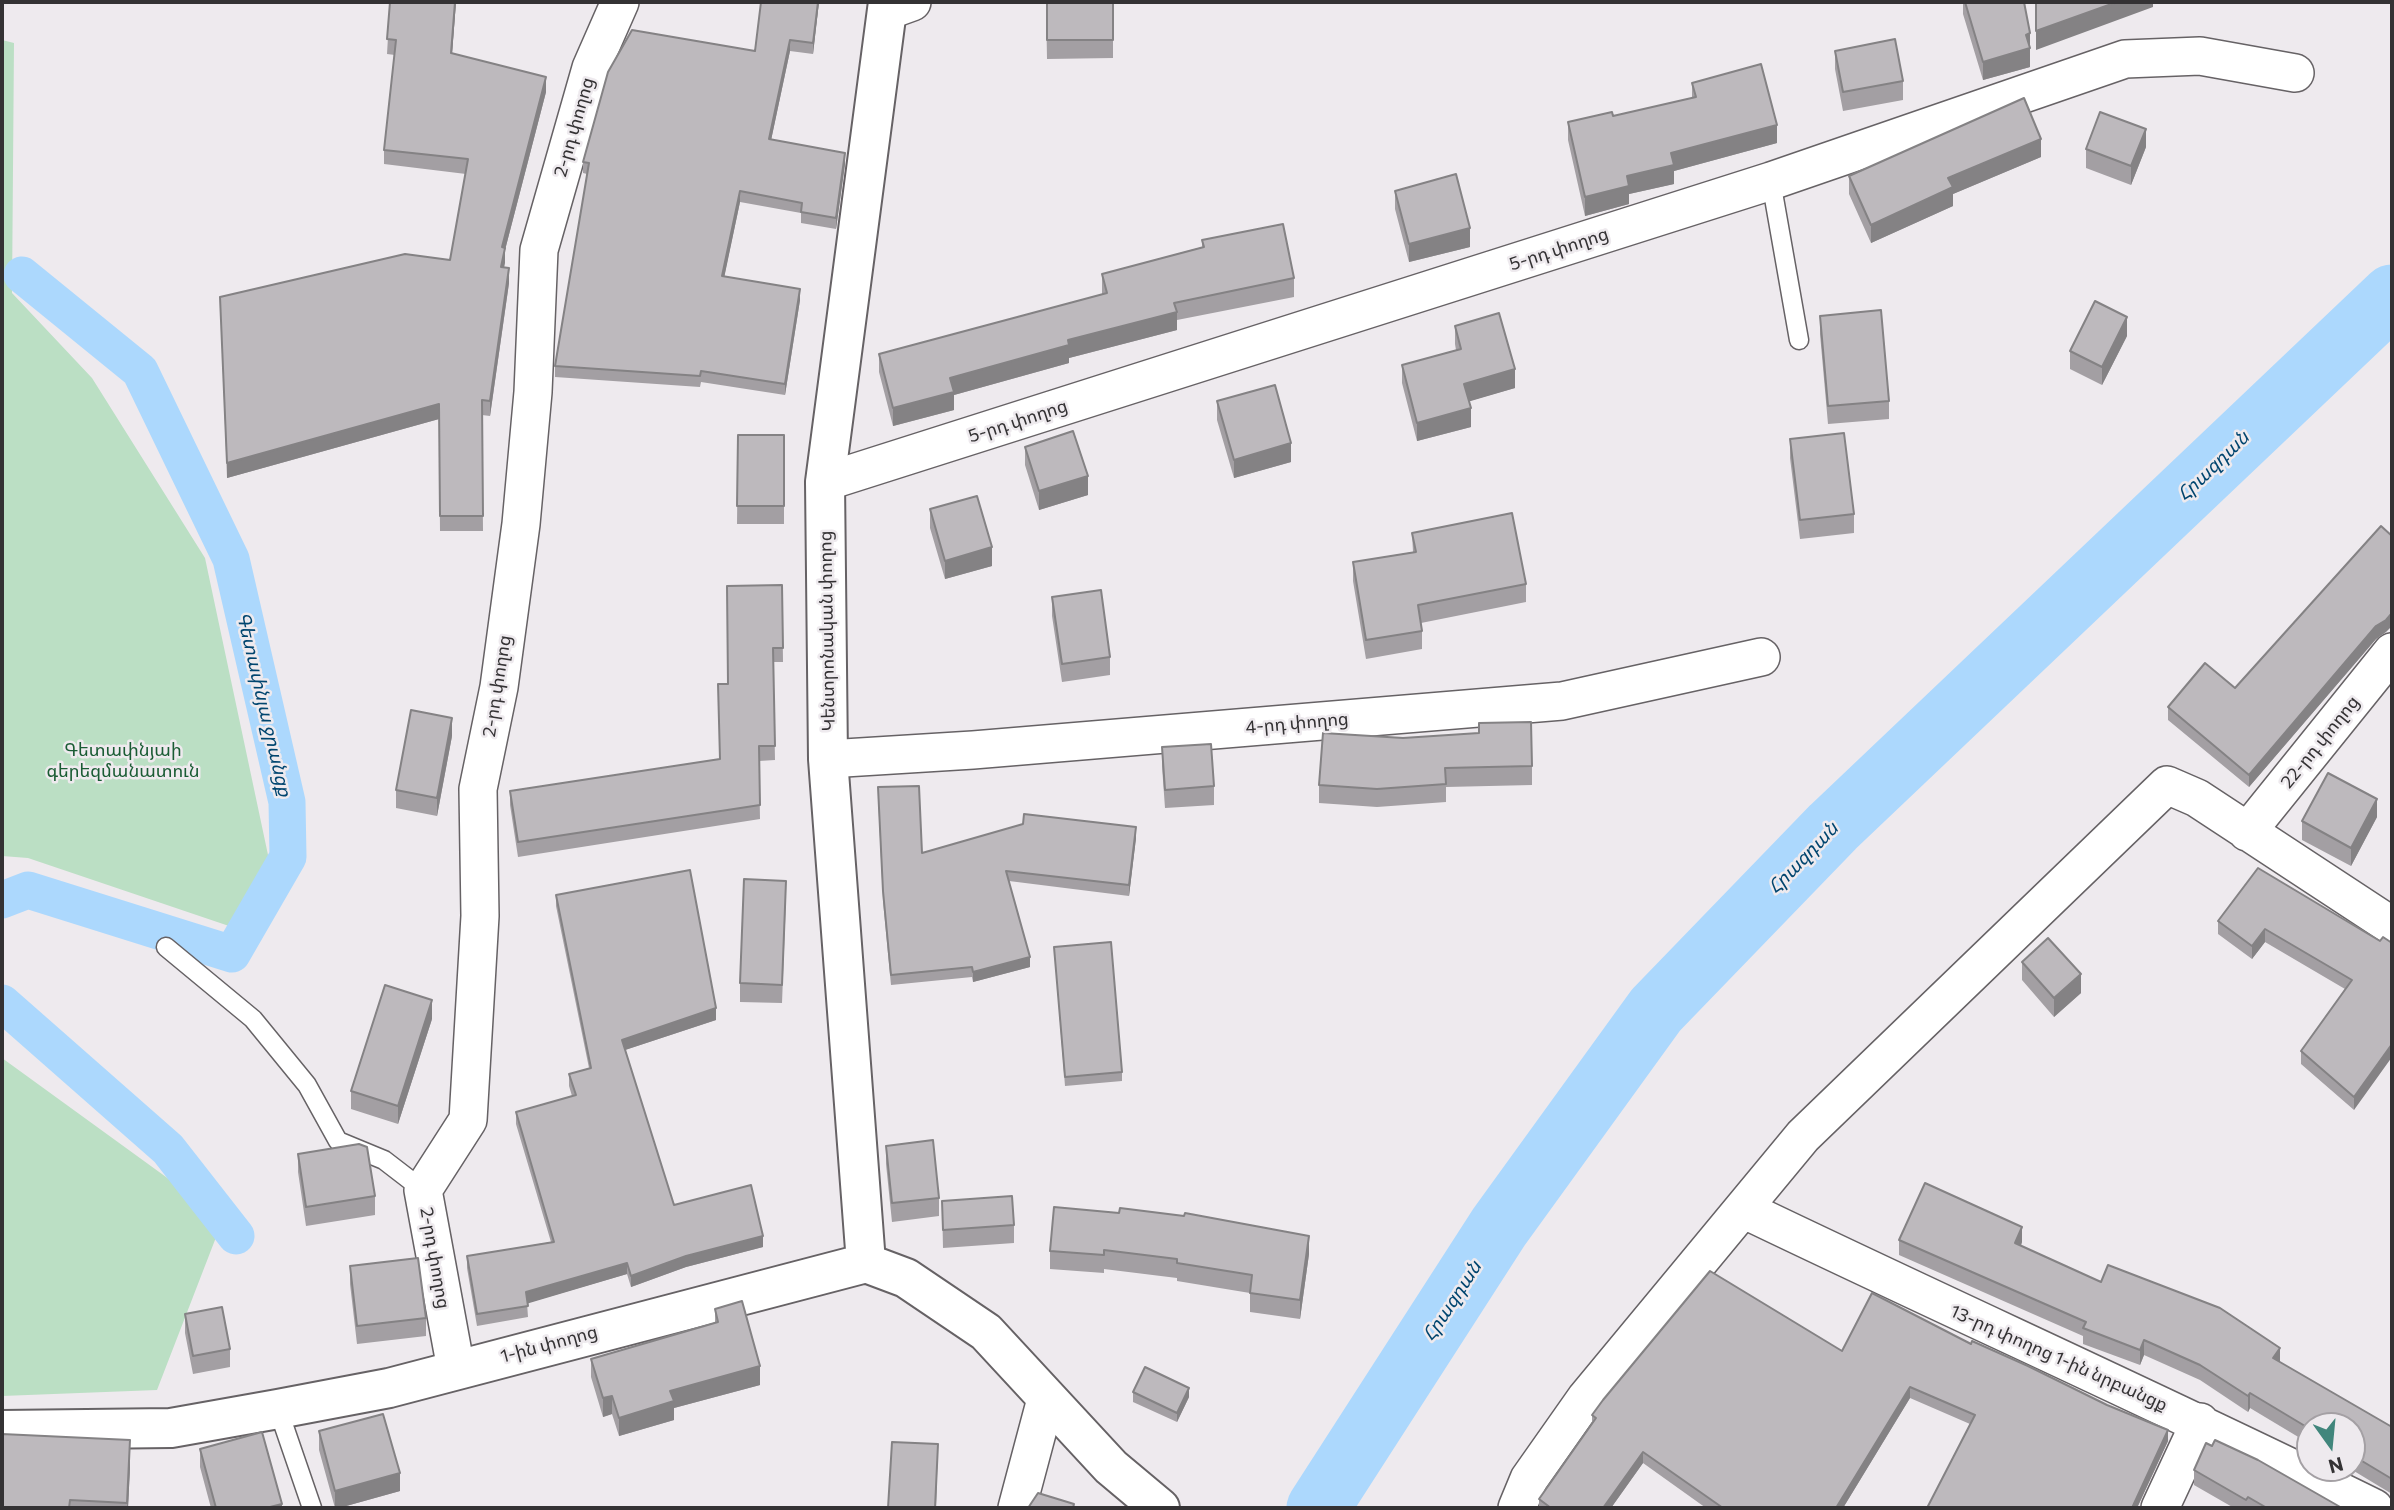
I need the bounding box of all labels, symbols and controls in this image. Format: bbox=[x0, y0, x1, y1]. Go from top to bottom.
street label: 2-րդ փողոց bbox=[549, 75, 599, 179]
street label: 5-րդ փողոց bbox=[1507, 223, 1611, 275]
street label: 5-րդ փողոց bbox=[966, 395, 1070, 447]
water label: Հրազդան bbox=[2172, 426, 2254, 506]
street label: Կենտրոնական փողոց bbox=[814, 530, 840, 732]
water label: Գետափնյա ջրանցք bbox=[232, 609, 296, 799]
street label: 2-րդ փողոց bbox=[478, 634, 516, 738]
street label: 22-րդ փողոց bbox=[2276, 691, 2364, 793]
street label: 4-րդ փողոց bbox=[1245, 708, 1349, 738]
park label: Գետափնյաի գերեզմանատուն bbox=[46, 739, 200, 782]
water label: Հրազդան bbox=[1763, 817, 1843, 899]
street label: 2-րդ փողոց bbox=[415, 1206, 455, 1310]
water label: Հրազդան bbox=[1418, 1257, 1486, 1345]
street label: 13-րդ փողոց 1-ին նրբանցք bbox=[1947, 1300, 2171, 1416]
street label: 1-ին փողոց bbox=[498, 1321, 600, 1367]
north arrow bbox=[2296, 1412, 2366, 1482]
text: N bbox=[2326, 1453, 2346, 1479]

